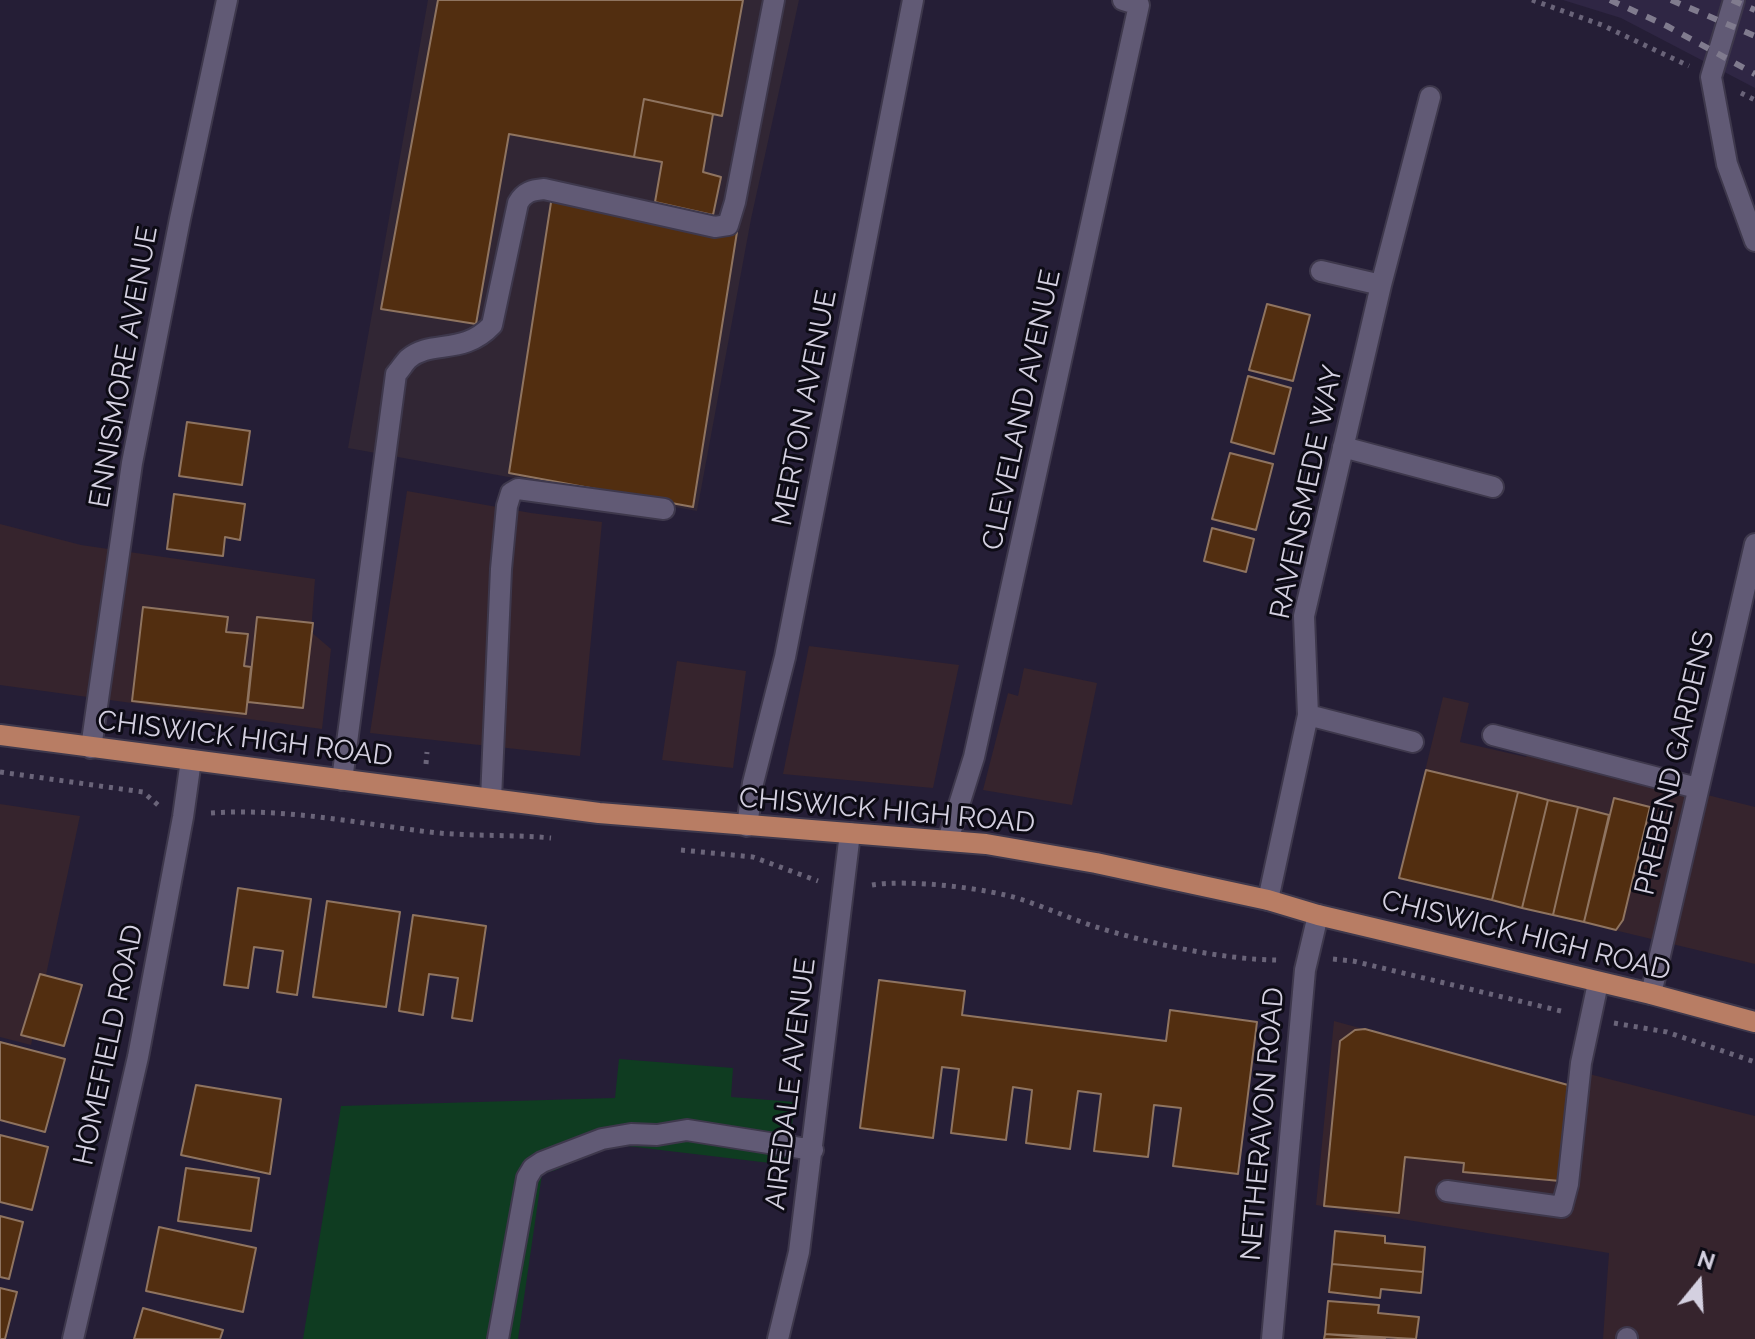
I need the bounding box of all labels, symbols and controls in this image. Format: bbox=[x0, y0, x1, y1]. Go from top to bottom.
street label: ENNISMORE AVENUE bbox=[83, 224, 165, 510]
street label: CLEVELAND AVENUE bbox=[976, 267, 1068, 553]
street label: MERTON AVENUE bbox=[766, 287, 844, 529]
street label: RAVENSMEDE WAY bbox=[1264, 362, 1350, 622]
street label: PREBEND GARDENS bbox=[1628, 628, 1722, 898]
street label: CHISWICK HIGH ROAD bbox=[96, 704, 394, 774]
street label: CHISWICK HIGH ROAD bbox=[738, 781, 1036, 841]
street label: CHISWICK HIGH ROAD bbox=[1378, 884, 1674, 988]
street label: HOMEFIELD ROAD bbox=[67, 922, 151, 1168]
street label: AIREDALE AVENUE bbox=[759, 956, 823, 1212]
street label: NETHERAVON ROAD bbox=[1234, 986, 1292, 1262]
north arrow bbox=[1659, 1243, 1739, 1323]
text: N bbox=[1694, 1245, 1718, 1275]

